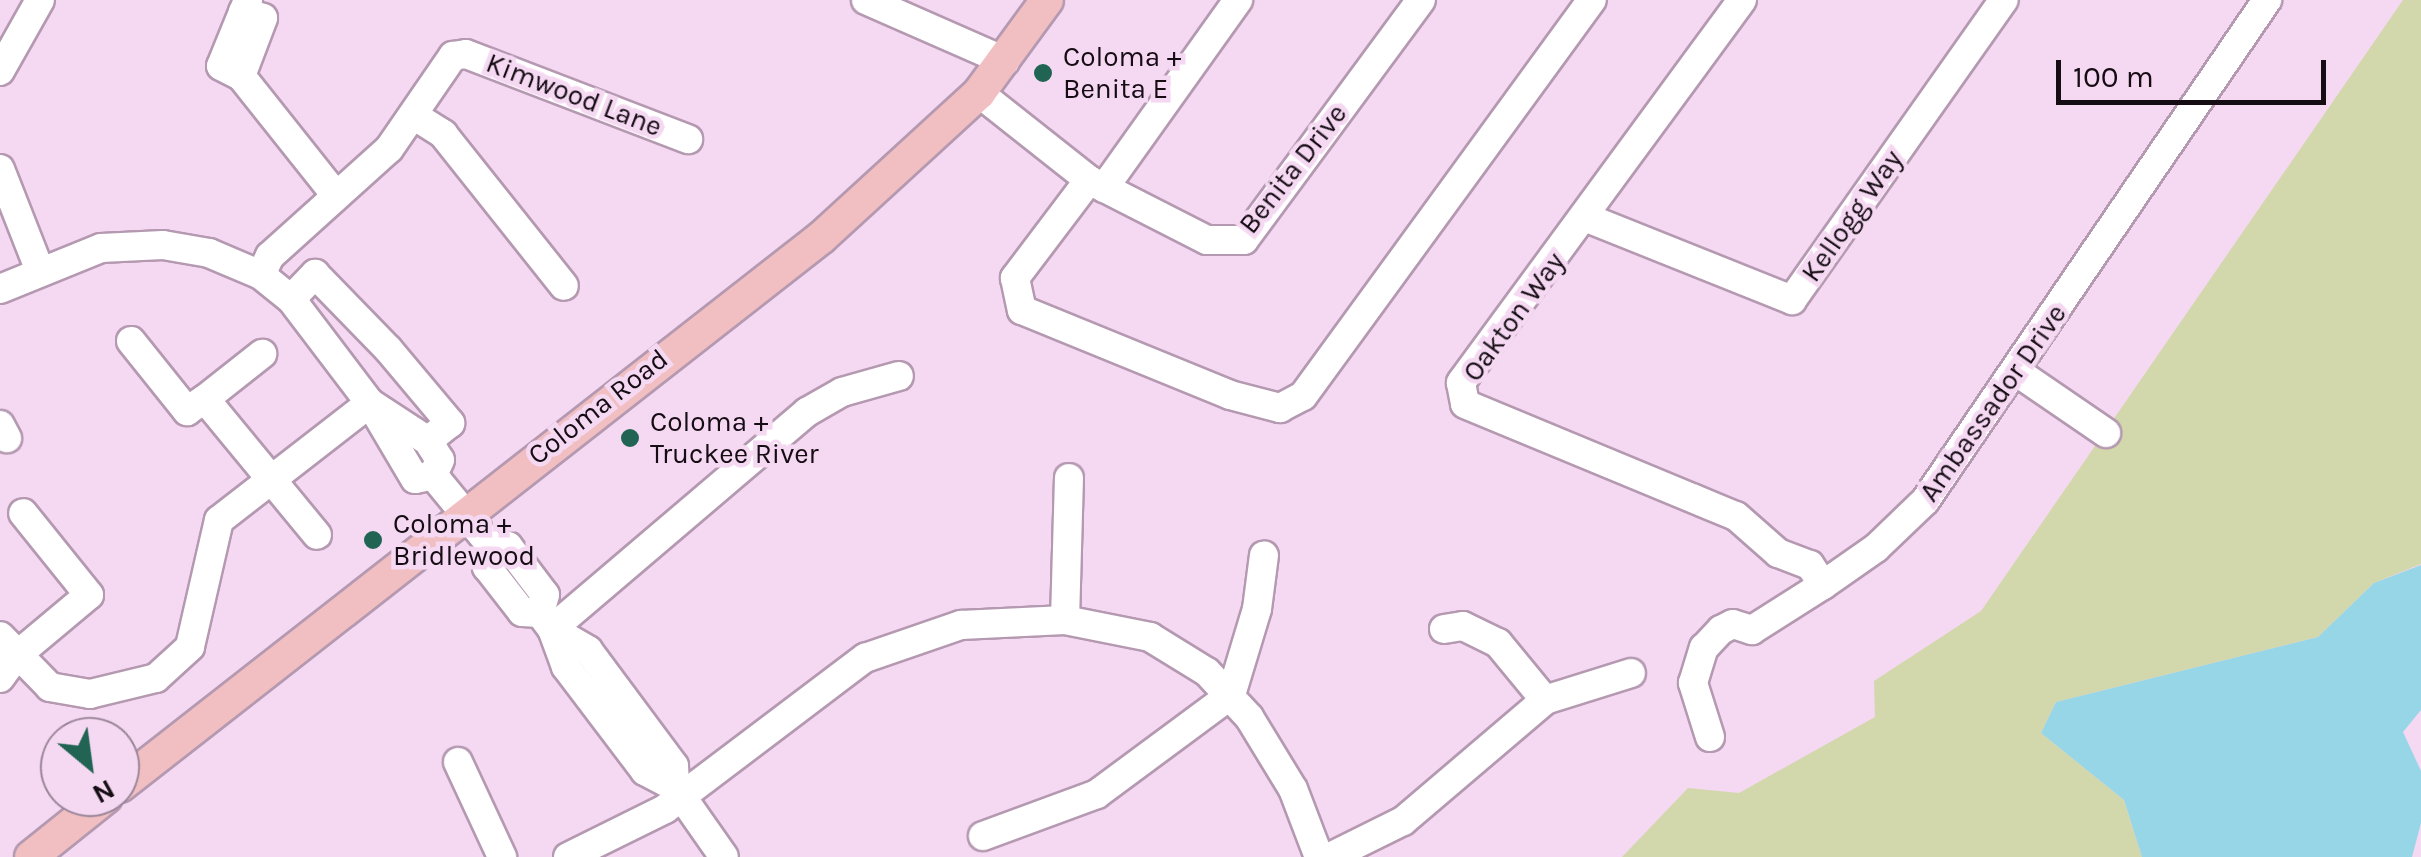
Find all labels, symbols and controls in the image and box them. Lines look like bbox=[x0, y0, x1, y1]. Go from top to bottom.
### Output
place label: Coloma + Benita E bbox=[1063, 40, 1182, 106]
scale bar bbox=[2061, 40, 2331, 102]
street label: Kimwood Lane bbox=[481, 46, 667, 144]
text: 100 m bbox=[2073, 59, 2154, 95]
marker: Coloma + Benita E bbox=[1032, 62, 1054, 84]
street label: Benita Drive bbox=[1232, 98, 1354, 240]
street label: Kellogg Way bbox=[1794, 144, 1910, 288]
street label: Oakton Way bbox=[1456, 246, 1572, 388]
street label: Ambassador Drive bbox=[1912, 298, 2074, 508]
street label: Coloma Road bbox=[521, 342, 675, 472]
place label: Coloma + Truckee River bbox=[650, 405, 819, 471]
marker: Coloma + Truckee River bbox=[619, 427, 641, 449]
place label: Coloma + Bridlewood bbox=[393, 507, 535, 573]
marker: Coloma + Bridlewood bbox=[362, 529, 384, 551]
north arrow bbox=[40, 717, 140, 817]
text: N bbox=[87, 773, 121, 811]

